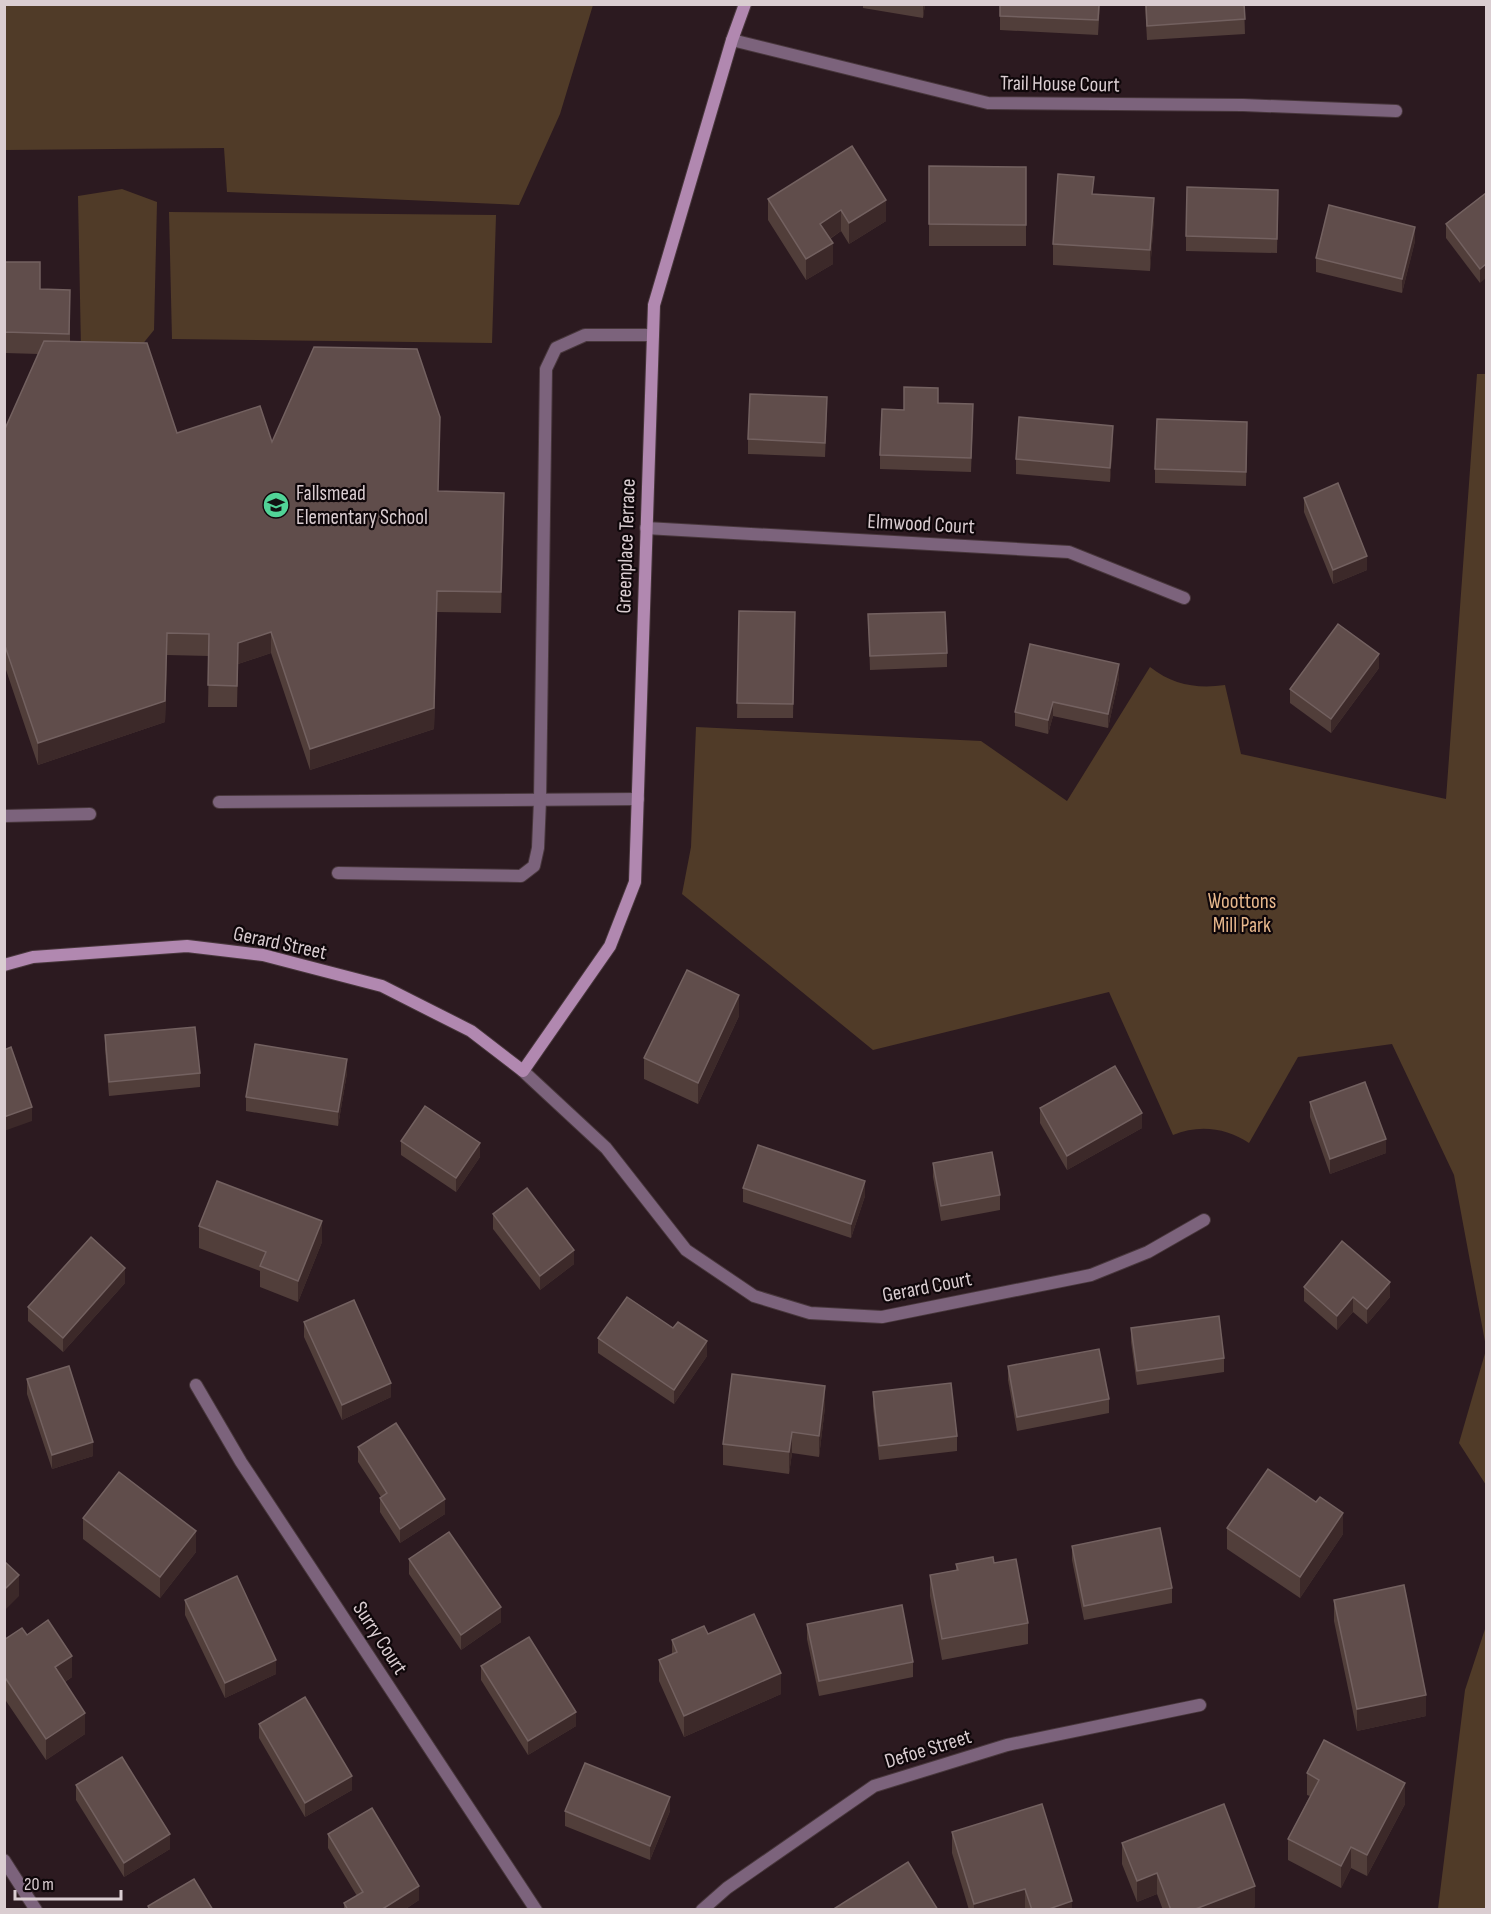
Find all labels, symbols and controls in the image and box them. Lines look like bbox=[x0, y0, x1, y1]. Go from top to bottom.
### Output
street label: Trail House Court bbox=[1000, 70, 1120, 98]
street label: Greenplace Terrace bbox=[611, 478, 641, 614]
place label: Fallsmead Elementary School bbox=[296, 481, 428, 530]
school or university icon: Fallsmead Elementary School bbox=[261, 490, 291, 520]
street label: Elmwood Court bbox=[867, 509, 975, 539]
park label: Woottons Mill Park bbox=[1208, 889, 1276, 938]
street label: Gerard Street bbox=[231, 921, 329, 965]
street label: Gerard Court bbox=[880, 1266, 974, 1308]
street label: Surry Court bbox=[347, 1597, 413, 1679]
street label: Defoe Street bbox=[882, 1724, 974, 1774]
scale bar bbox=[15, 1863, 122, 1901]
text: 20 m bbox=[24, 1874, 54, 1895]

